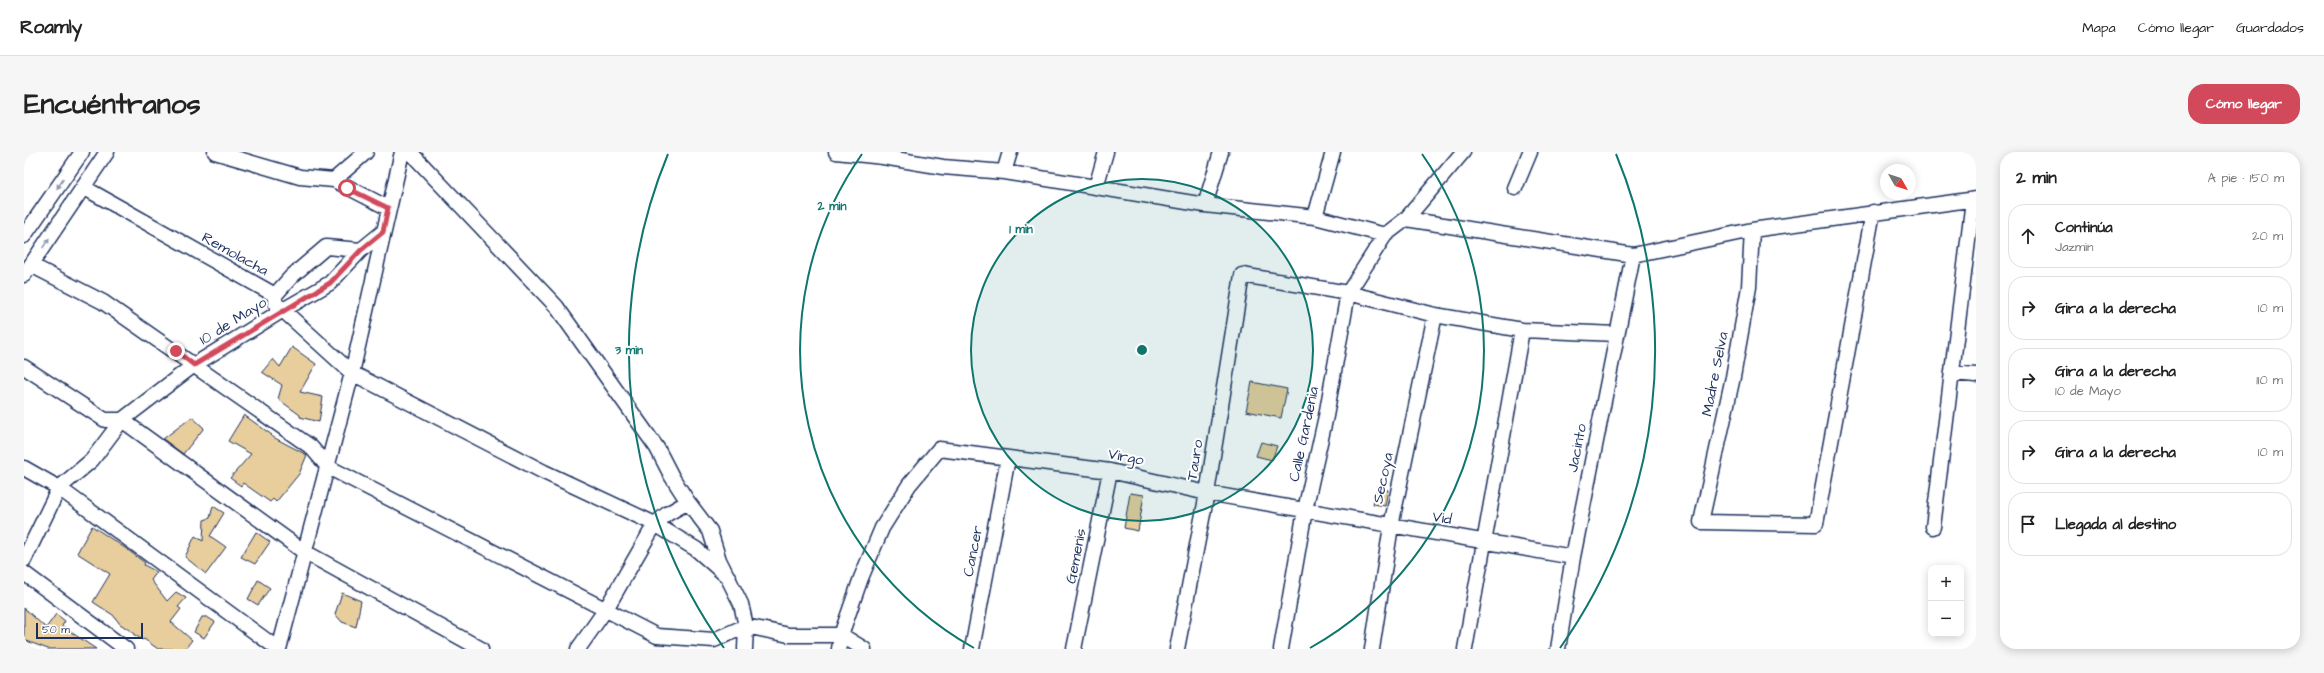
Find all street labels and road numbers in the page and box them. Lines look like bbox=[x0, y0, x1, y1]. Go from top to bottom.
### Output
street label: Remolacha bbox=[198, 227, 273, 281]
street label: 10 de Mayo bbox=[195, 292, 272, 351]
street label: Madre Selva bbox=[1697, 330, 1734, 418]
street label: Calle Gardenia bbox=[1284, 384, 1324, 483]
street label: Jacinto bbox=[1562, 421, 1592, 474]
street label: Tauro bbox=[1181, 437, 1209, 482]
street label: Virgo bbox=[1106, 443, 1146, 472]
street label: Secoya bbox=[1367, 450, 1400, 506]
street label: Vid bbox=[1431, 506, 1454, 530]
street label: Cancer bbox=[958, 524, 988, 578]
street label: Gemenis bbox=[1060, 526, 1092, 585]

